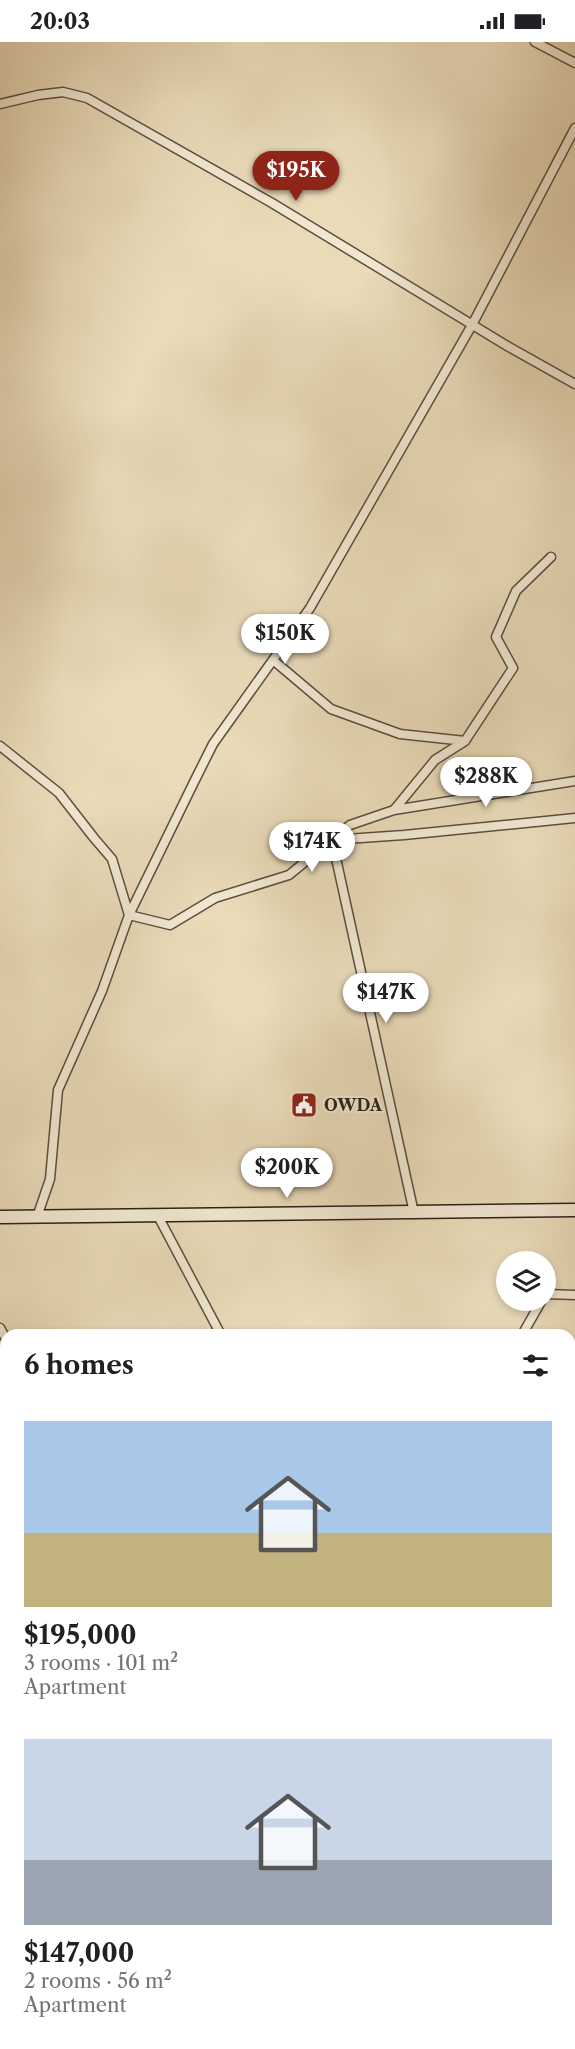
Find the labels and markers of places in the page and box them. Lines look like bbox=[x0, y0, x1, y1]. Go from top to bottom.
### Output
pin: $195K bbox=[254, 151, 338, 202]
pin: $150K bbox=[243, 614, 327, 665]
pin: $288K bbox=[444, 757, 528, 808]
pin: $174K bbox=[270, 822, 354, 873]
pin: $147K bbox=[344, 973, 428, 1024]
public building icon: OWDA bbox=[289, 1090, 319, 1120]
place label: OWDA bbox=[324, 1095, 383, 1115]
pin: $200K bbox=[245, 1148, 329, 1199]

